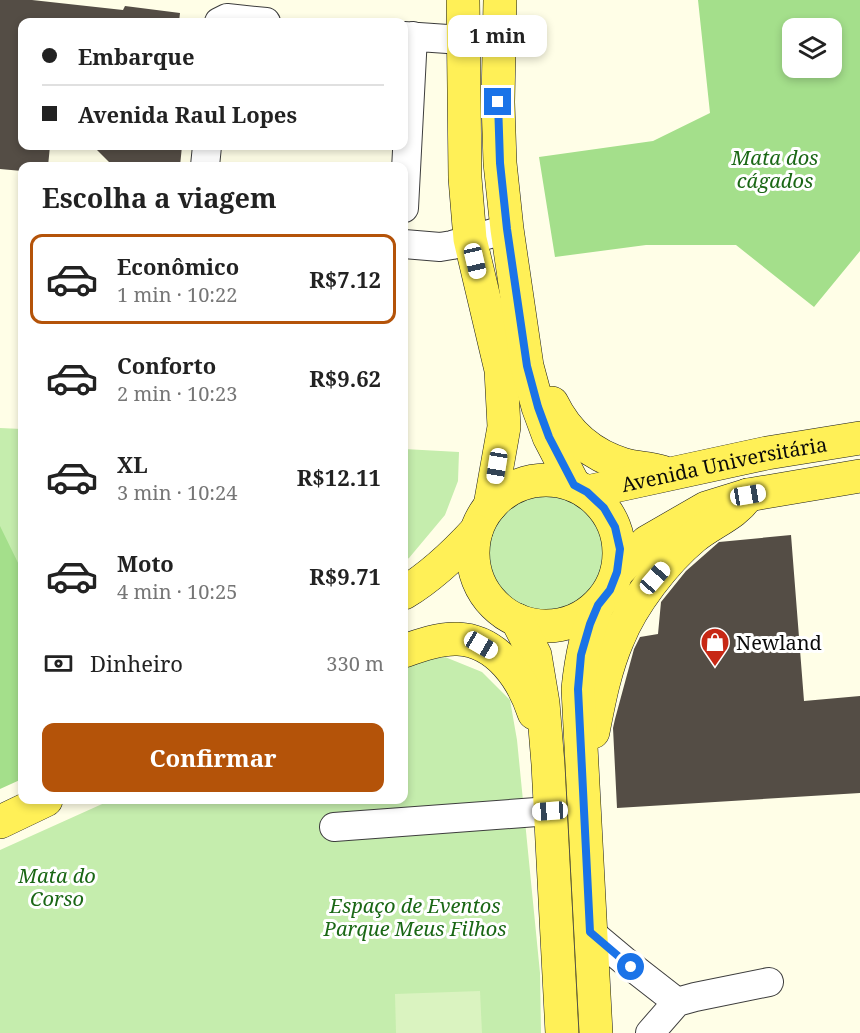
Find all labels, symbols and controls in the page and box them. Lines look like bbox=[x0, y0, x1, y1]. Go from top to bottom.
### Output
callout: 1 min bbox=[448, 15, 548, 57]
map controls bbox=[782, 18, 842, 78]
button: layers bbox=[782, 18, 842, 78]
text: 1 min bbox=[469, 22, 526, 49]
text: Embarque bbox=[78, 41, 195, 71]
route end bbox=[484, 88, 511, 115]
text: Avenida Raul Lopes bbox=[78, 99, 297, 129]
park label: Mata dos cágados bbox=[731, 144, 818, 194]
text: Escolha a viagem bbox=[42, 179, 277, 216]
car bbox=[462, 241, 488, 281]
text: Econômico bbox=[117, 251, 239, 281]
icon: car bbox=[45, 252, 99, 306]
text: R$7.12 bbox=[309, 264, 381, 294]
text: 1 min · 10:22 bbox=[117, 281, 237, 308]
text: Conforto bbox=[117, 350, 216, 380]
icon: car bbox=[45, 351, 99, 405]
text: R$9.62 bbox=[309, 363, 381, 393]
text: 2 min · 10:23 bbox=[117, 380, 237, 407]
street label: Avenida Universitária bbox=[619, 430, 829, 498]
car bbox=[485, 447, 509, 485]
text: XL bbox=[117, 449, 148, 479]
icon: car bbox=[45, 450, 99, 504]
text: R$12.11 bbox=[297, 462, 381, 492]
text: 3 min · 10:24 bbox=[117, 479, 237, 506]
car bbox=[729, 483, 767, 507]
text: Moto bbox=[117, 548, 174, 578]
icon: car bbox=[45, 549, 99, 603]
car bbox=[636, 559, 674, 597]
text: R$9.71 bbox=[309, 561, 381, 591]
text: 4 min · 10:25 bbox=[117, 578, 237, 605]
shop icon: Newland bbox=[699, 626, 731, 668]
car bbox=[461, 628, 501, 662]
place label: Newland bbox=[736, 629, 822, 656]
icon: cash bbox=[42, 647, 75, 680]
text: Dinheiro bbox=[90, 648, 183, 678]
text: 330 m bbox=[326, 650, 384, 677]
button: Confirmar bbox=[42, 723, 384, 792]
car bbox=[531, 801, 569, 821]
park label: Mata do Corso bbox=[17, 862, 96, 912]
park label: Espaço de Eventos Parque Meus Filhos bbox=[323, 892, 506, 942]
route start bbox=[617, 953, 644, 980]

